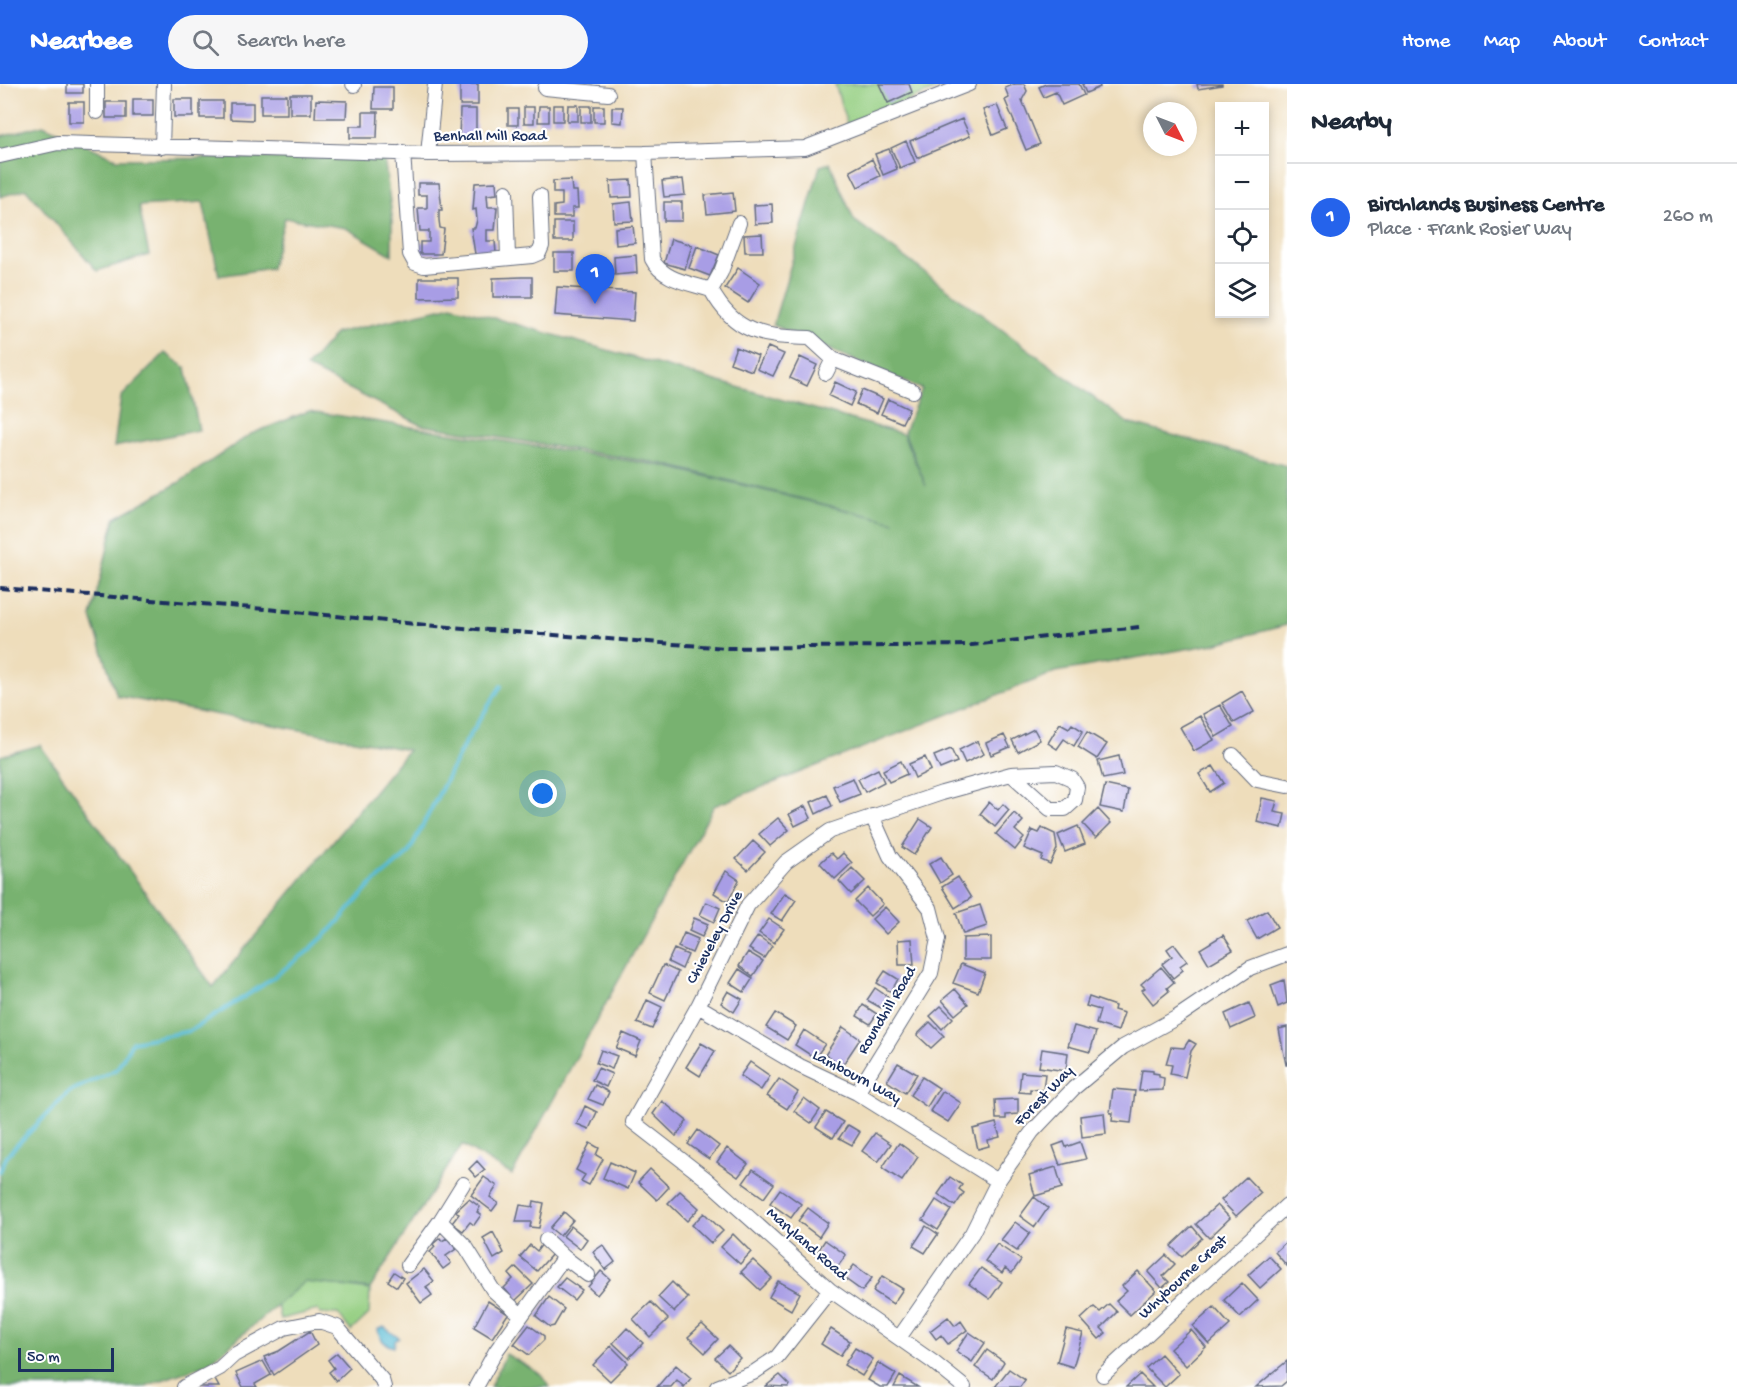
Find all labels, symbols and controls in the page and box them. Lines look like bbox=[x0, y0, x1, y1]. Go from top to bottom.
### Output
search box bbox=[168, 15, 588, 69]
text: Nearbee bbox=[30, 26, 132, 59]
icon: search bbox=[189, 26, 222, 59]
text: Search here bbox=[237, 29, 345, 55]
text: Home bbox=[1402, 30, 1450, 55]
text: Map bbox=[1483, 30, 1520, 55]
text: About bbox=[1553, 30, 1606, 55]
text: Contact bbox=[1639, 30, 1707, 55]
north arrow bbox=[1143, 102, 1197, 156]
map controls bbox=[1215, 102, 1269, 318]
button: + bbox=[1215, 102, 1269, 156]
text: Nearby bbox=[1311, 108, 1392, 139]
street label: Benhall Mill Road bbox=[433, 128, 548, 147]
button: − bbox=[1215, 156, 1269, 210]
text: Birchlands Business Centre bbox=[1368, 193, 1604, 219]
text: 1 bbox=[1326, 206, 1335, 229]
text: 260 m bbox=[1663, 206, 1713, 229]
button: locate bbox=[1215, 210, 1269, 264]
text: Place · Frank Rosier Way bbox=[1368, 219, 1572, 242]
pin: 1 bbox=[576, 254, 614, 304]
button: layers bbox=[1215, 264, 1269, 318]
your location bbox=[528, 779, 557, 808]
street label: Chieveley Drive bbox=[684, 888, 749, 988]
street label: Roundhill Road bbox=[854, 962, 922, 1058]
street label: Lambourn Way bbox=[808, 1047, 904, 1109]
street label: Forest Way bbox=[1011, 1063, 1079, 1132]
street label: Maryland Road bbox=[761, 1204, 852, 1287]
street label: Whybourne Crest bbox=[1136, 1231, 1233, 1324]
scale bar bbox=[18, 1345, 114, 1372]
text: 50 m bbox=[27, 1349, 60, 1368]

